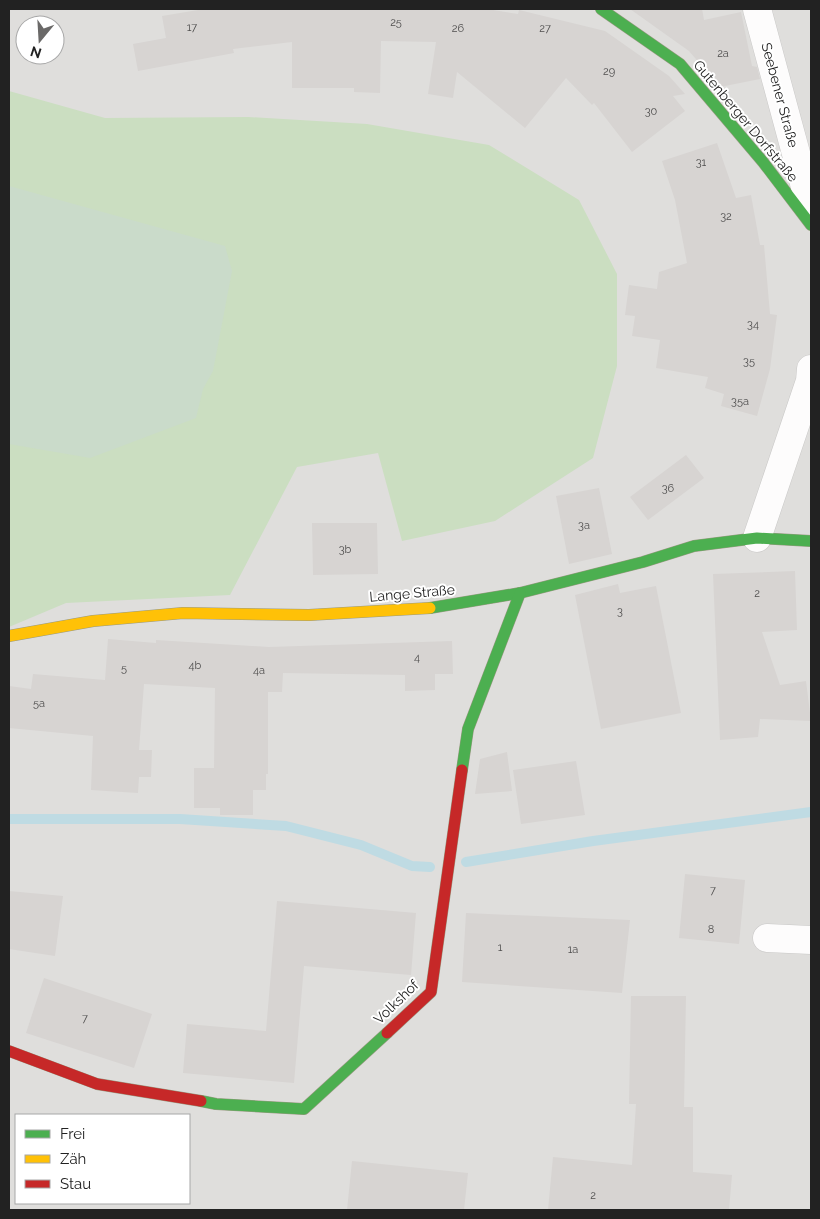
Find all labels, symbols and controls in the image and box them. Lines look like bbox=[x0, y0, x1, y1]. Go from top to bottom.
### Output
north arrow bbox=[15, 15, 65, 65]
house number: 25 bbox=[390, 16, 402, 29]
house number: 17 bbox=[187, 21, 197, 34]
house number: 26 bbox=[452, 22, 465, 35]
house number: 27 bbox=[539, 22, 551, 35]
street label: Seebener Straße bbox=[758, 41, 802, 149]
text: N bbox=[28, 43, 44, 62]
house number: 2a bbox=[717, 47, 729, 60]
street label: Gutenberger Dorfstraße bbox=[690, 57, 802, 185]
house number: 29 bbox=[603, 65, 615, 78]
house number: 30 bbox=[645, 105, 658, 118]
house number: 31 bbox=[696, 156, 707, 169]
house number: 32 bbox=[720, 210, 732, 223]
house number: 34 bbox=[747, 318, 759, 331]
house number: 35 bbox=[743, 355, 755, 368]
house number: 35a bbox=[731, 395, 749, 408]
house number: 36 bbox=[662, 482, 675, 495]
house number: 3a bbox=[578, 519, 590, 532]
house number: 3b bbox=[339, 543, 352, 556]
street label: Lange Straße bbox=[369, 581, 455, 605]
house number: 2 bbox=[754, 587, 760, 600]
house number: 3 bbox=[617, 605, 623, 618]
house number: 4 bbox=[414, 651, 420, 664]
house number: 4b bbox=[189, 659, 202, 672]
house number: 5 bbox=[121, 662, 127, 675]
house number: 4a bbox=[253, 664, 265, 677]
house number: 5a bbox=[33, 697, 45, 710]
house number: 7 bbox=[710, 884, 716, 897]
house number: 8 bbox=[708, 923, 714, 936]
house number: 1 bbox=[498, 941, 503, 954]
house number: 1a bbox=[568, 943, 578, 956]
street label: Volkshof bbox=[370, 976, 423, 1027]
house number: 7 bbox=[82, 1012, 88, 1025]
legend bbox=[15, 1114, 190, 1204]
text: Frei bbox=[60, 1125, 85, 1143]
text: Zäh bbox=[60, 1150, 86, 1168]
text: Stau bbox=[60, 1175, 91, 1193]
house number: 2 bbox=[590, 1189, 596, 1202]

